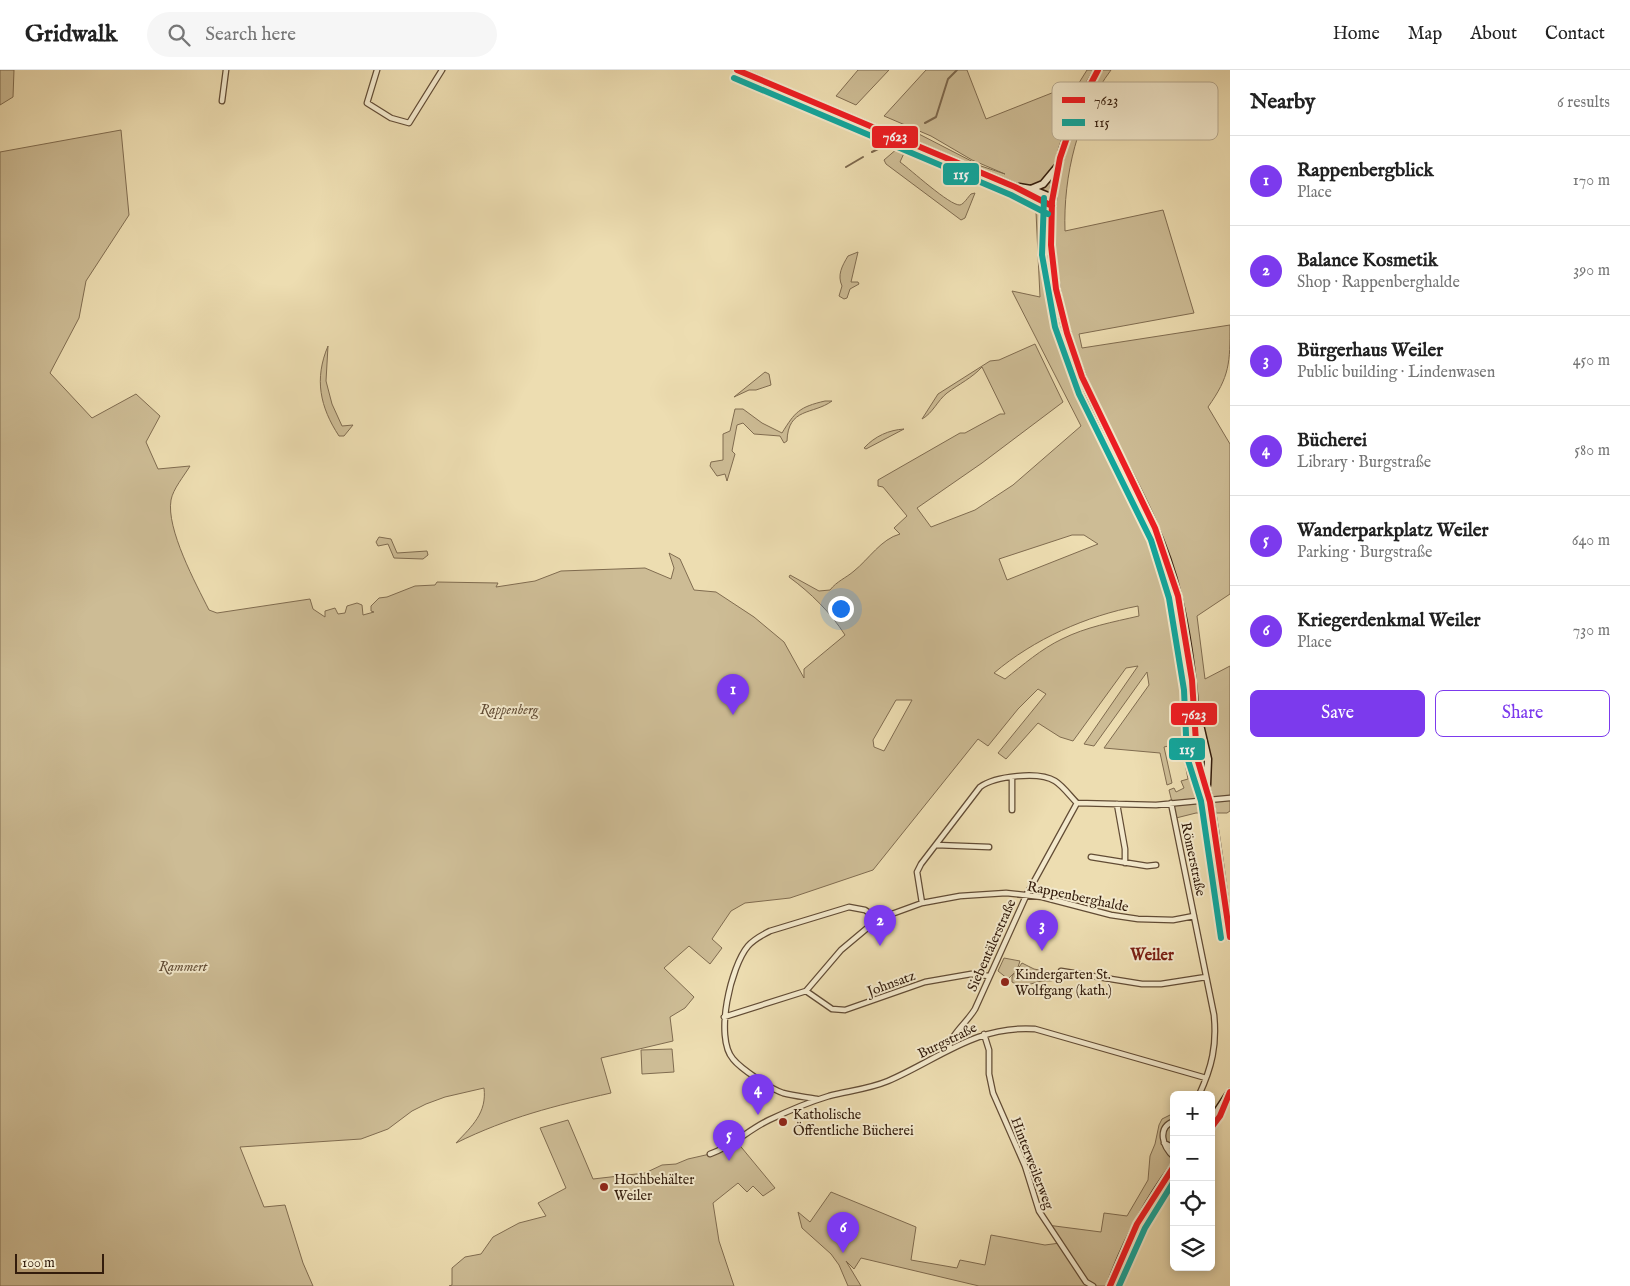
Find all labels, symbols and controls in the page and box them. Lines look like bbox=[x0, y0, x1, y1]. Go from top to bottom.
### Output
search box bbox=[147, 12, 497, 57]
text: Gridwalk bbox=[25, 19, 117, 50]
icon: search bbox=[165, 21, 193, 49]
text: Search here bbox=[205, 23, 296, 47]
text: Home bbox=[1333, 23, 1380, 46]
text: Map bbox=[1408, 23, 1442, 46]
text: About bbox=[1470, 23, 1517, 46]
text: Contact bbox=[1545, 23, 1605, 46]
legend bbox=[1052, 82, 1218, 140]
text: Nearby bbox=[1250, 89, 1315, 116]
text: 7623 bbox=[1094, 92, 1118, 110]
text: 6 results bbox=[1557, 93, 1610, 113]
text: 115 bbox=[1094, 114, 1110, 132]
line badge: 7623 bbox=[871, 125, 919, 149]
text: 7623 bbox=[883, 128, 907, 146]
text: Rappenbergblick bbox=[1297, 159, 1434, 183]
line badge: 115 bbox=[942, 162, 980, 186]
text: 115 bbox=[953, 166, 969, 184]
text: 1 bbox=[1263, 171, 1269, 191]
text: 170 m bbox=[1573, 171, 1610, 191]
text: Place bbox=[1297, 183, 1332, 203]
text: Balance Kosmetik bbox=[1297, 249, 1438, 273]
text: 2 bbox=[1262, 261, 1270, 281]
text: 390 m bbox=[1573, 261, 1610, 281]
text: Shop · Rappenberghalde bbox=[1297, 273, 1460, 293]
text: Bürgerhaus Weiler bbox=[1297, 339, 1443, 363]
text: 3 bbox=[1263, 351, 1269, 371]
text: 450 m bbox=[1573, 351, 1610, 371]
text: Public building · Lindenwasen bbox=[1297, 363, 1495, 383]
text: Bücherei bbox=[1297, 429, 1367, 453]
text: 4 bbox=[1262, 441, 1270, 461]
text: 580 m bbox=[1574, 441, 1610, 461]
text: Library · Burgstraße bbox=[1297, 453, 1431, 473]
text: Wanderparkplatz Weiler bbox=[1297, 519, 1489, 543]
text: 5 bbox=[1263, 531, 1269, 551]
text: 640 m bbox=[1572, 531, 1610, 551]
text: Parking · Burgstraße bbox=[1297, 543, 1432, 563]
your location bbox=[828, 596, 854, 622]
text: Kriegerdenkmal Weiler bbox=[1297, 609, 1481, 633]
text: 6 bbox=[1263, 621, 1269, 641]
text: 730 m bbox=[1573, 621, 1610, 641]
text: Place bbox=[1297, 633, 1332, 653]
pin: 1 bbox=[717, 674, 749, 715]
button: Save bbox=[1250, 690, 1425, 737]
button: Share bbox=[1435, 690, 1610, 737]
park label: Rappenberg bbox=[480, 701, 539, 720]
line badge: 7623 bbox=[1170, 702, 1218, 726]
text: 7623 bbox=[1182, 706, 1206, 724]
line badge: 115 bbox=[1168, 737, 1206, 761]
text: 115 bbox=[1179, 741, 1195, 759]
street label: Römerstraße bbox=[1176, 821, 1210, 898]
street label: Rappenberghalde bbox=[1025, 877, 1131, 917]
street label: Siebentälerstraße bbox=[963, 896, 1021, 994]
pin: 2 bbox=[864, 905, 896, 946]
pin: 3 bbox=[1026, 910, 1058, 951]
district label: Weiler bbox=[1129, 946, 1174, 966]
park label: Rammert bbox=[159, 958, 208, 976]
place label: Kindergarten St. Wolfgang (kath.) bbox=[1015, 966, 1112, 1000]
street label: Johnsatz bbox=[863, 967, 918, 1002]
marker: Kindergarten St. Wolfgang (kath.) bbox=[999, 976, 1011, 988]
street label: Burgstraße bbox=[915, 1019, 981, 1063]
pin: 4 bbox=[742, 1074, 774, 1115]
map controls bbox=[1170, 1091, 1215, 1271]
button: + bbox=[1170, 1091, 1215, 1136]
place label: Katholische Öffentliche Bücherei bbox=[793, 1106, 914, 1140]
street label: Hinterweilerweg bbox=[1006, 1115, 1058, 1212]
marker: Katholische Öffentliche Bücherei bbox=[777, 1116, 789, 1128]
pin: 5 bbox=[713, 1120, 745, 1161]
button: − bbox=[1170, 1136, 1215, 1181]
place label: Hochbehälter Weiler bbox=[614, 1171, 694, 1205]
marker: Hochbehälter Weiler bbox=[598, 1181, 610, 1193]
button: locate bbox=[1170, 1181, 1215, 1226]
pin: 6 bbox=[827, 1212, 859, 1253]
button: layers bbox=[1170, 1226, 1215, 1271]
scale bar bbox=[15, 1251, 104, 1274]
text: 100 m bbox=[22, 1254, 55, 1272]

